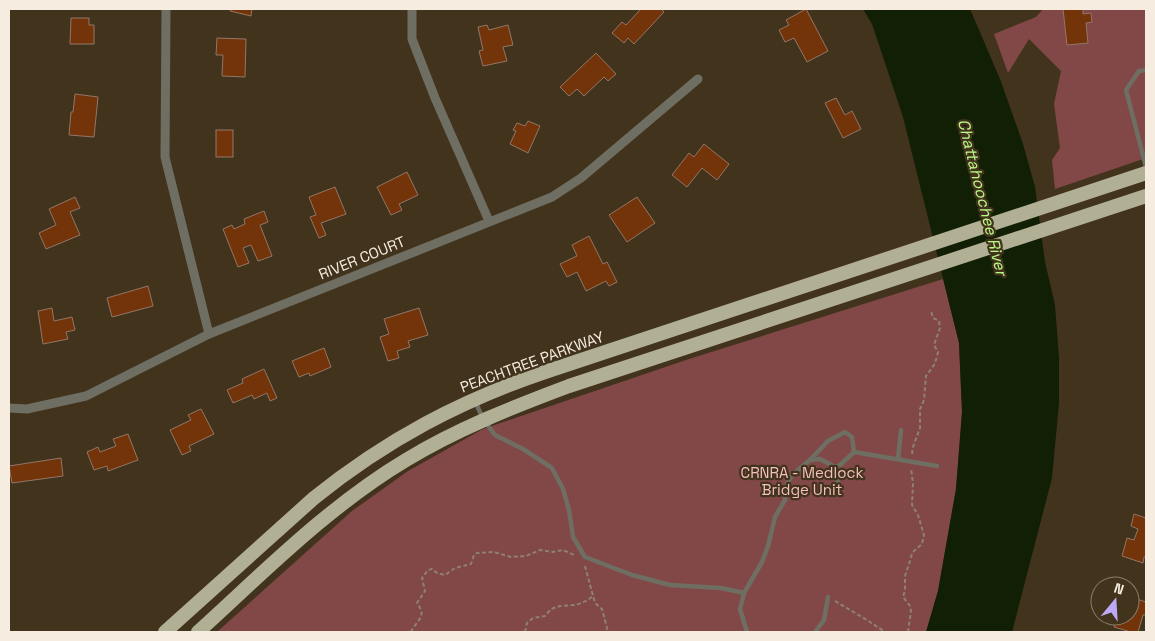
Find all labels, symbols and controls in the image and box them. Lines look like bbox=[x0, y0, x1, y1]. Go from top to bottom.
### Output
water label: Chattahoochee River bbox=[953, 117, 1013, 280]
street label: RIVER COURT bbox=[316, 231, 408, 284]
street label: PEACHTREE PARKWAY bbox=[457, 327, 606, 396]
park label: CRNRA - Medlock Bridge Unit bbox=[741, 463, 863, 499]
north arrow bbox=[1090, 576, 1140, 626]
text: N bbox=[1112, 579, 1126, 599]

